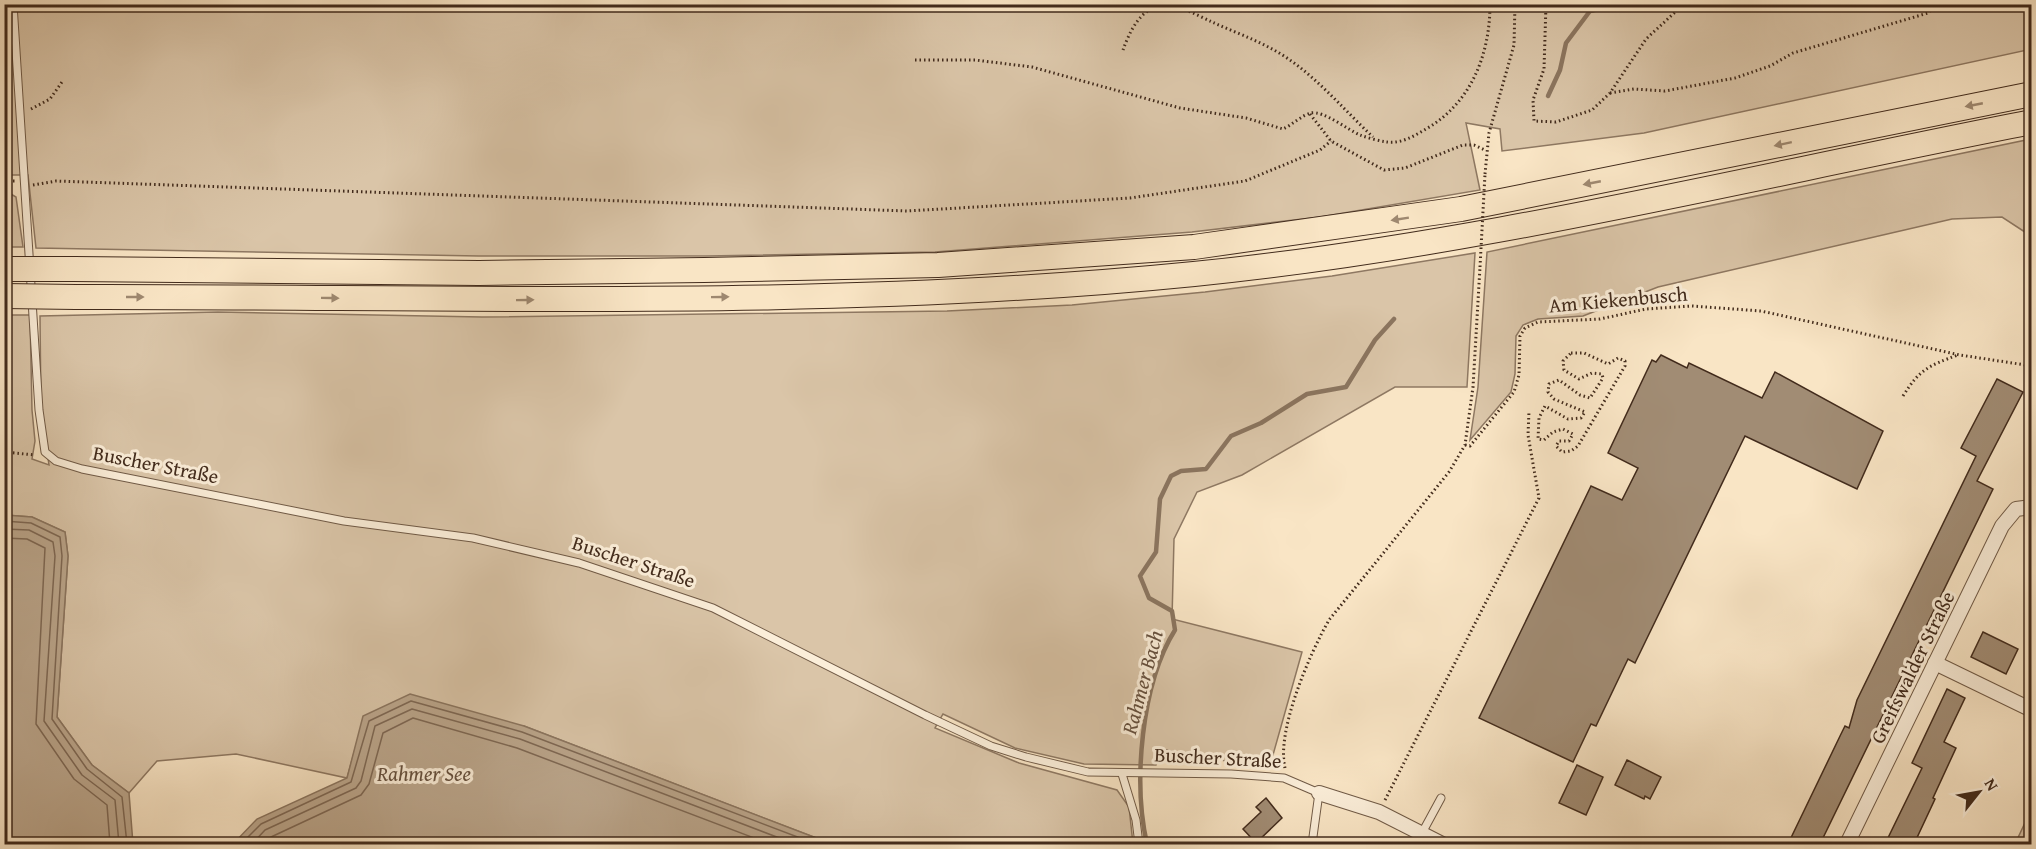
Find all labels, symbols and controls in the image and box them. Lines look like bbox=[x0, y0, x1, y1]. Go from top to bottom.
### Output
one-way arrow bbox=[1964, 101, 1983, 110]
one-way arrow bbox=[1774, 140, 1792, 150]
one-way arrow bbox=[1582, 179, 1601, 188]
one-way arrow bbox=[1391, 214, 1410, 223]
street label: Am Kiekenbusch bbox=[1548, 278, 1688, 320]
one-way arrow bbox=[125, 292, 144, 302]
one-way arrow bbox=[320, 293, 339, 303]
one-way arrow bbox=[710, 293, 729, 302]
one-way arrow bbox=[515, 295, 534, 305]
street label: Buscher Straße bbox=[91, 438, 221, 490]
street label: Buscher Straße bbox=[569, 528, 699, 594]
street label: Greifswalder Straße bbox=[1863, 586, 1961, 748]
water label: Rahmer Bach bbox=[1113, 626, 1171, 738]
street label: Buscher Straße bbox=[1154, 739, 1282, 775]
water label: Rahmer See bbox=[376, 758, 471, 789]
north arrow bbox=[1949, 762, 2009, 822]
text: N bbox=[1979, 774, 2005, 795]

